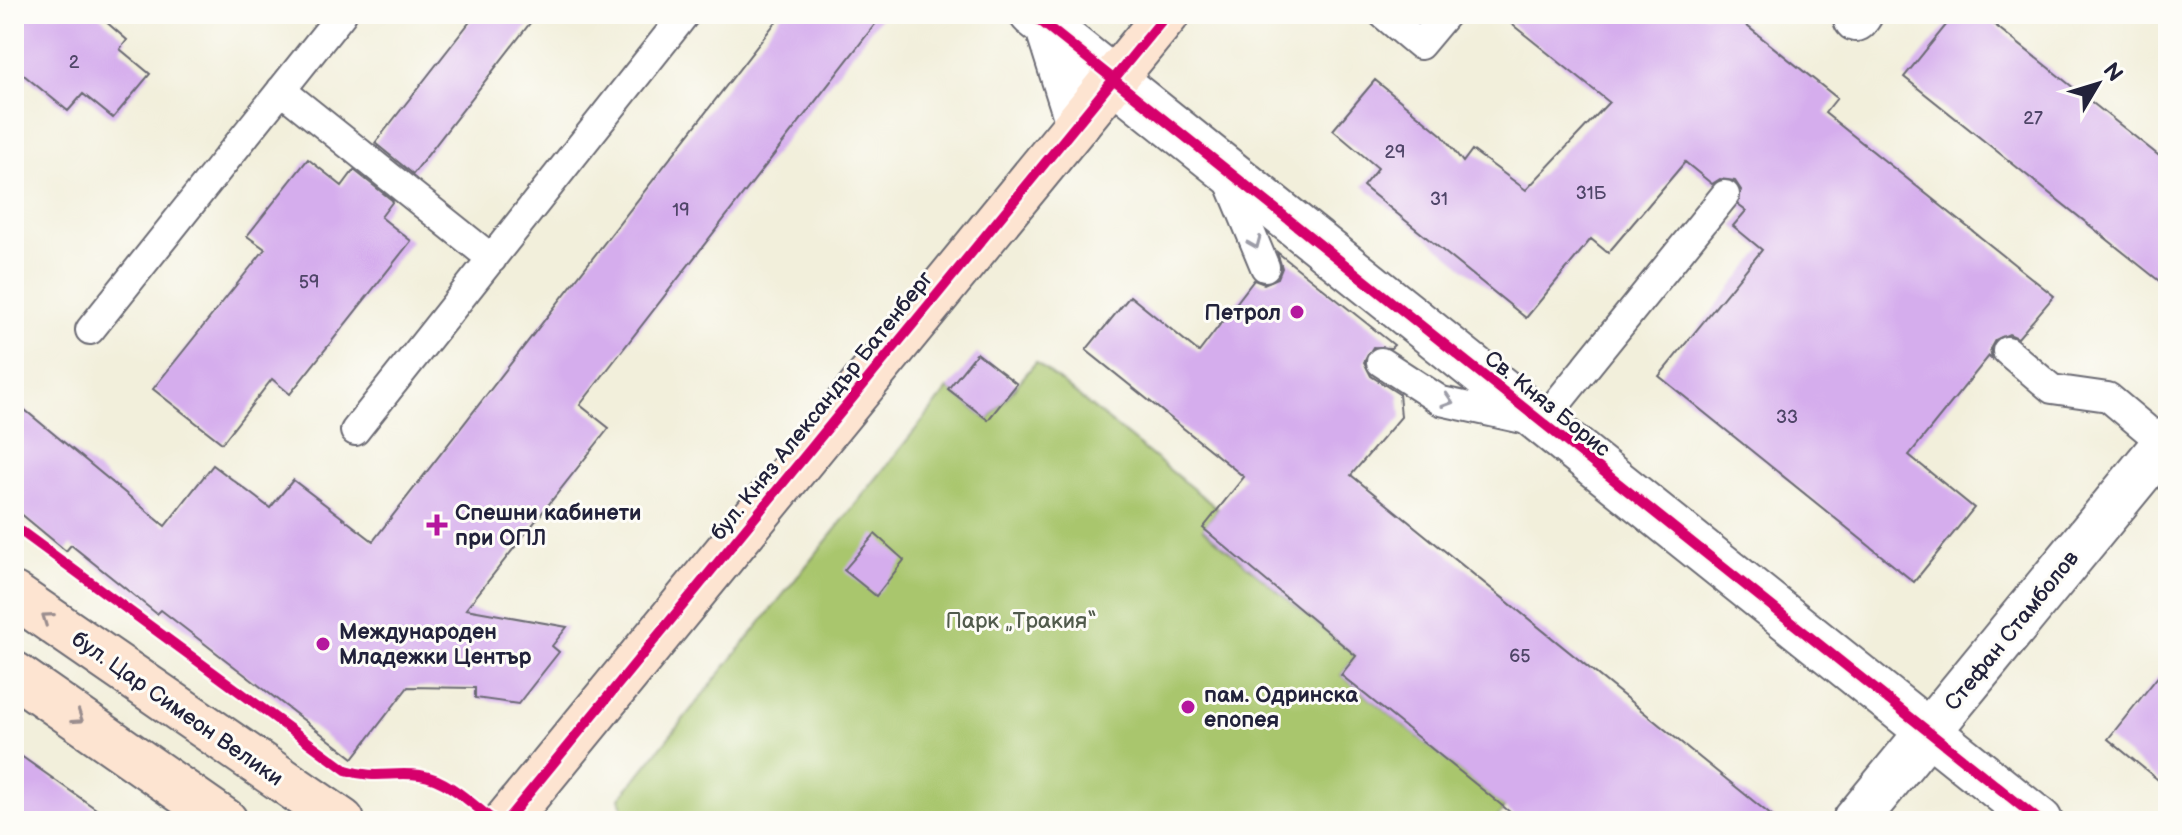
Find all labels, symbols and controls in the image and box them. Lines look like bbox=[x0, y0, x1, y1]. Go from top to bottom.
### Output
north arrow bbox=[2058, 44, 2138, 124]
house number: 2 bbox=[69, 52, 80, 73]
text: N bbox=[2097, 58, 2128, 87]
house number: 27 bbox=[2023, 108, 2043, 129]
house number: 29 bbox=[1384, 142, 1406, 163]
house number: 31Б bbox=[1576, 183, 1607, 204]
house number: 31 bbox=[1430, 189, 1448, 210]
house number: 19 bbox=[672, 200, 690, 221]
one-way arrow bbox=[1245, 235, 1261, 249]
street label: бул. Княз Александър Батенберг bbox=[705, 266, 939, 546]
house number: 59 bbox=[299, 272, 319, 293]
place label: Петрол bbox=[1204, 300, 1281, 327]
marker: Петрол bbox=[1288, 303, 1306, 321]
street label: Св. Княз Борис bbox=[1479, 345, 1616, 463]
one-way arrow bbox=[1440, 392, 1454, 408]
house number: 33 bbox=[1776, 407, 1798, 428]
place label: Спешни кабинети при ОПЛ bbox=[455, 500, 642, 552]
marker: Спешни кабинети при ОПЛ bbox=[426, 514, 448, 536]
street label: Стефан Стамболов bbox=[1939, 545, 2085, 716]
park label: Парк „Тракия“ bbox=[945, 608, 1097, 635]
one-way arrow bbox=[42, 613, 56, 628]
place label: Международен Младежки Център bbox=[339, 619, 532, 671]
street label: бул. Цар Симеон Велики bbox=[66, 626, 288, 793]
marker: Международен Младежки Център bbox=[314, 635, 332, 653]
house number: 65 bbox=[1509, 646, 1531, 667]
place label: пам. Одринска епопея bbox=[1204, 682, 1358, 734]
marker: пам. Одринска епопея bbox=[1179, 698, 1197, 716]
one-way arrow bbox=[70, 708, 84, 723]

